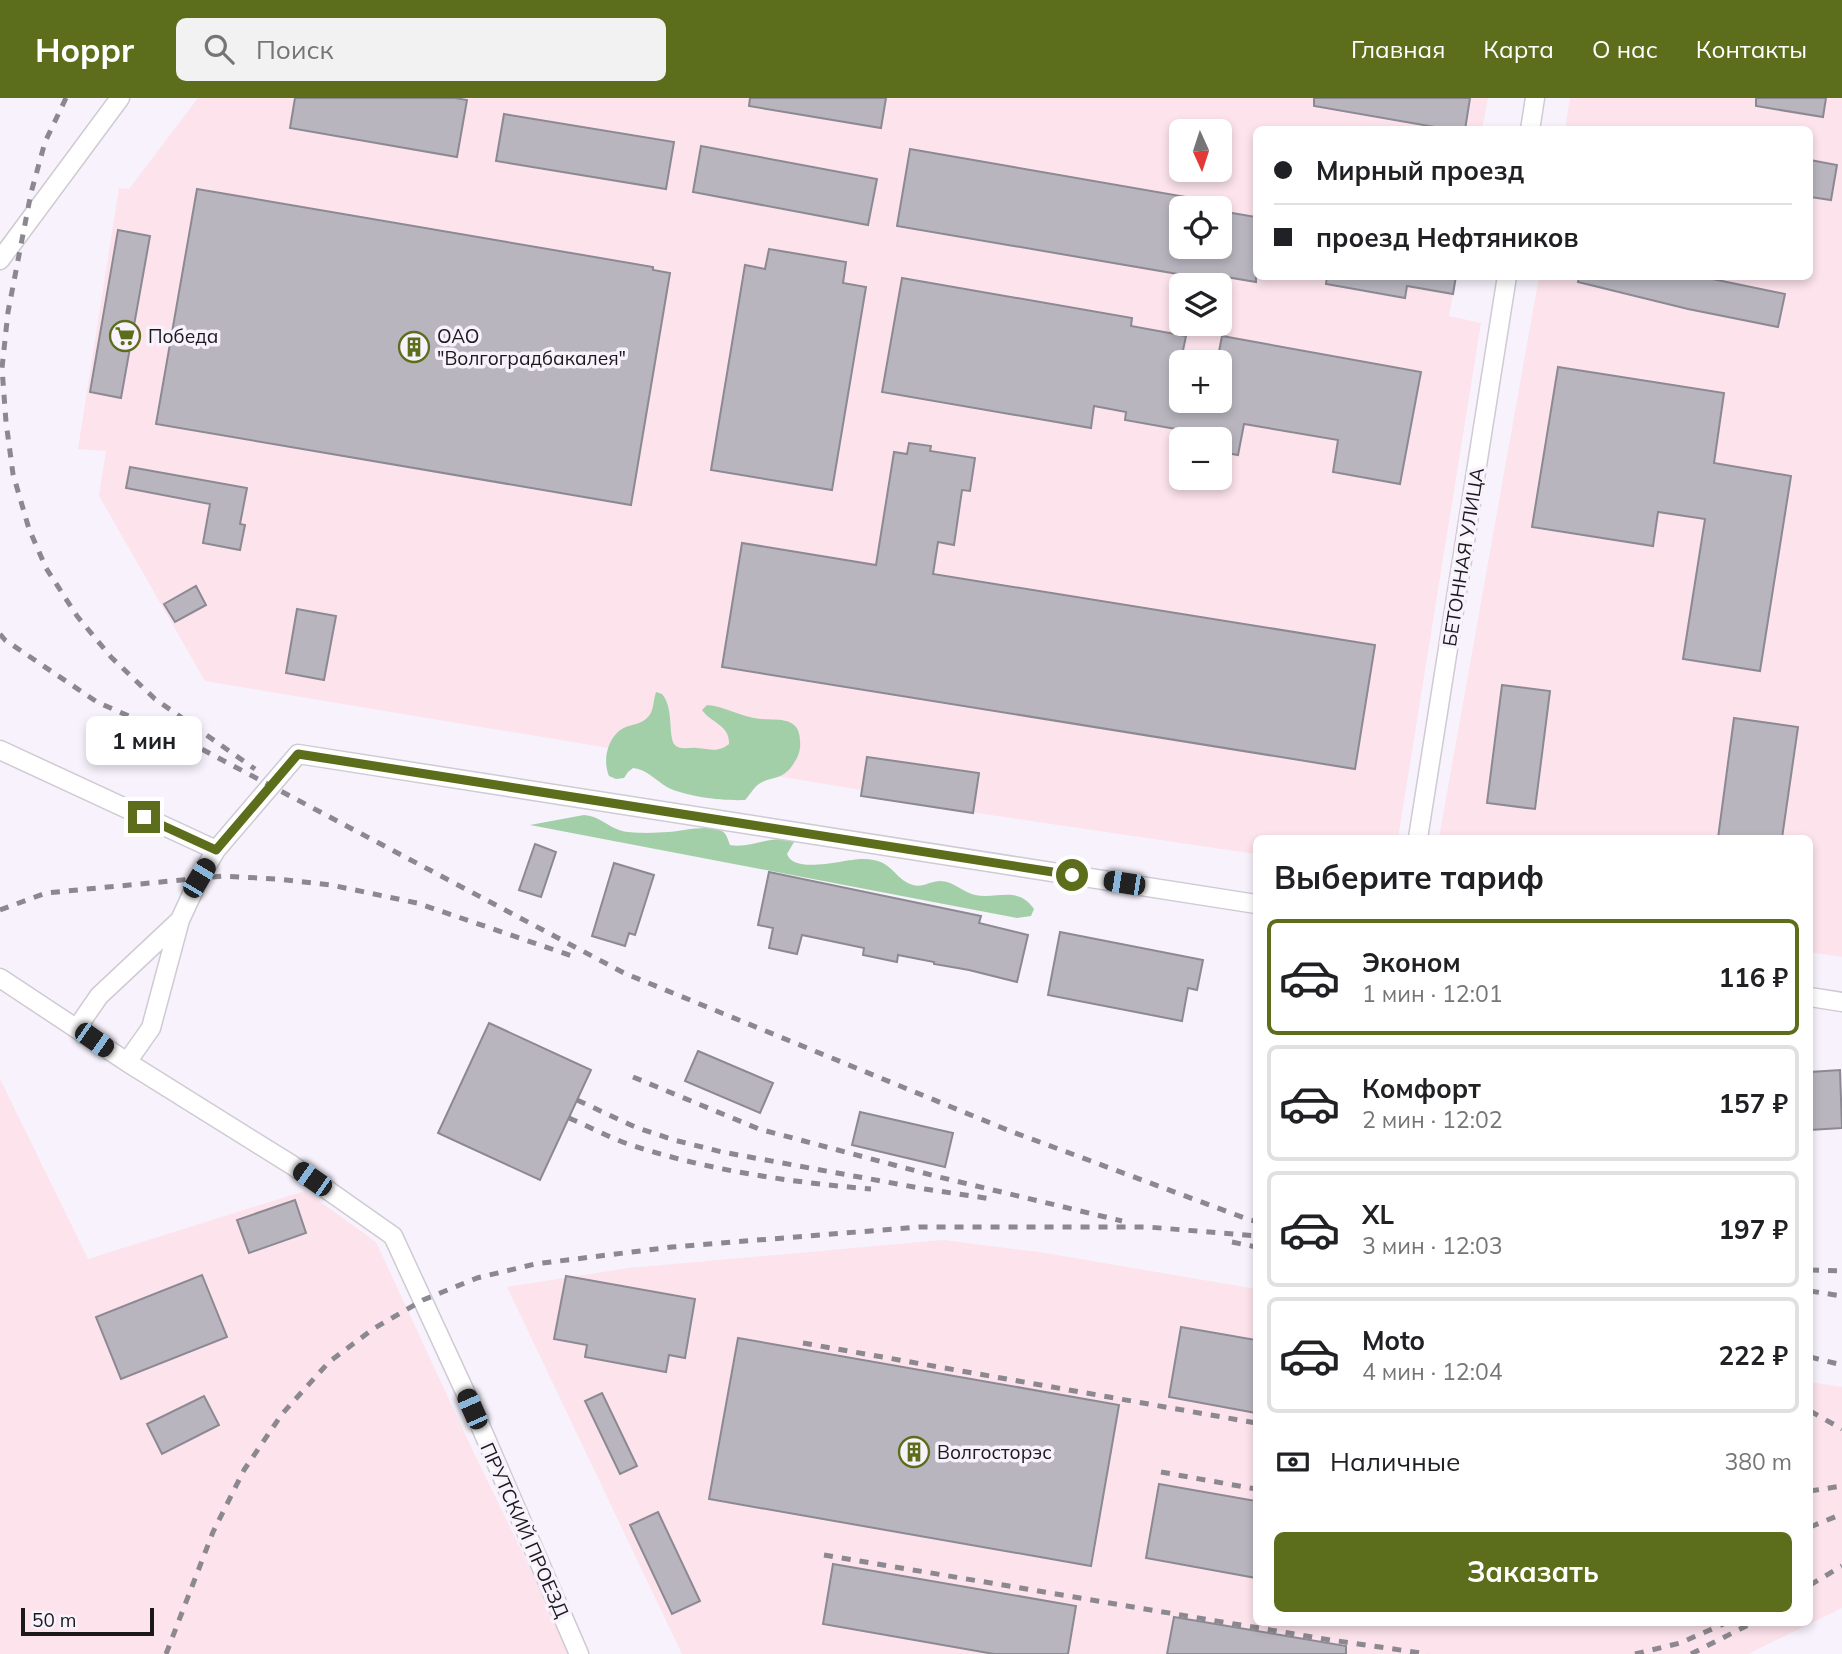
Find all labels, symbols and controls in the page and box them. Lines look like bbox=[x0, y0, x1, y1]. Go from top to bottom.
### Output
search box bbox=[176, 18, 666, 81]
text: Hoppr bbox=[35, 29, 134, 70]
icon: search bbox=[200, 30, 238, 68]
text: Поиск bbox=[256, 33, 334, 66]
text: Главная bbox=[1351, 34, 1445, 64]
text: Карта bbox=[1483, 34, 1554, 64]
text: О нас bbox=[1592, 34, 1658, 64]
text: Контакты bbox=[1696, 34, 1807, 64]
north arrow bbox=[1169, 119, 1232, 182]
map controls bbox=[1169, 119, 1232, 490]
text: Мирный проезд bbox=[1316, 154, 1524, 187]
button: locate bbox=[1169, 196, 1232, 259]
text: проезд Нефтяников bbox=[1316, 221, 1579, 254]
button: layers bbox=[1169, 273, 1232, 336]
supermarket icon: Победа bbox=[108, 319, 142, 353]
place label: Победа bbox=[148, 324, 218, 348]
place label: ОАО "Волгоградбакалея" bbox=[437, 324, 626, 370]
building icon: ОАО "Волгоградбакалея" bbox=[397, 330, 431, 364]
button: + bbox=[1169, 350, 1232, 413]
button: − bbox=[1169, 427, 1232, 490]
street label: БЕТОННАЯ УЛИЦА bbox=[1437, 466, 1489, 648]
callout: 1 мин bbox=[86, 716, 202, 764]
text: 1 мин bbox=[112, 726, 176, 755]
route end bbox=[128, 801, 160, 833]
car bbox=[180, 855, 219, 901]
text: Выберите тариф bbox=[1274, 857, 1544, 897]
route start bbox=[1056, 859, 1088, 891]
car bbox=[1102, 869, 1147, 897]
icon: car bbox=[1278, 946, 1341, 1009]
text: Эконом bbox=[1362, 946, 1461, 979]
text: 116 ₽ bbox=[1718, 961, 1788, 994]
text: 1 мин · 12:01 bbox=[1362, 979, 1502, 1008]
car bbox=[71, 1019, 118, 1061]
icon: car bbox=[1278, 1072, 1341, 1135]
text: Комфорт bbox=[1362, 1072, 1481, 1105]
text: 157 ₽ bbox=[1718, 1087, 1788, 1120]
text: 2 мин · 12:02 bbox=[1362, 1105, 1502, 1134]
car bbox=[289, 1158, 336, 1200]
icon: car bbox=[1278, 1198, 1341, 1261]
text: XL bbox=[1362, 1198, 1394, 1231]
text: 197 ₽ bbox=[1718, 1213, 1788, 1246]
text: 3 мин · 12:03 bbox=[1362, 1231, 1502, 1260]
icon: car bbox=[1278, 1324, 1341, 1387]
text: Moto bbox=[1362, 1324, 1425, 1357]
text: 222 ₽ bbox=[1718, 1339, 1788, 1372]
text: 4 мин · 12:04 bbox=[1362, 1357, 1502, 1386]
car bbox=[454, 1386, 491, 1432]
building icon: Волгосторэс bbox=[897, 1435, 931, 1469]
street label: ПРУТСКИЙ ПРОЕЗД bbox=[476, 1439, 574, 1621]
place label: Волгосторэс bbox=[937, 1440, 1052, 1464]
icon: cash bbox=[1274, 1443, 1312, 1481]
text: Наличные bbox=[1330, 1445, 1460, 1478]
text: 380 m bbox=[1724, 1447, 1792, 1476]
button: Заказать bbox=[1274, 1532, 1792, 1612]
scale bar bbox=[21, 1605, 154, 1637]
text: 50 m bbox=[32, 1608, 76, 1632]

